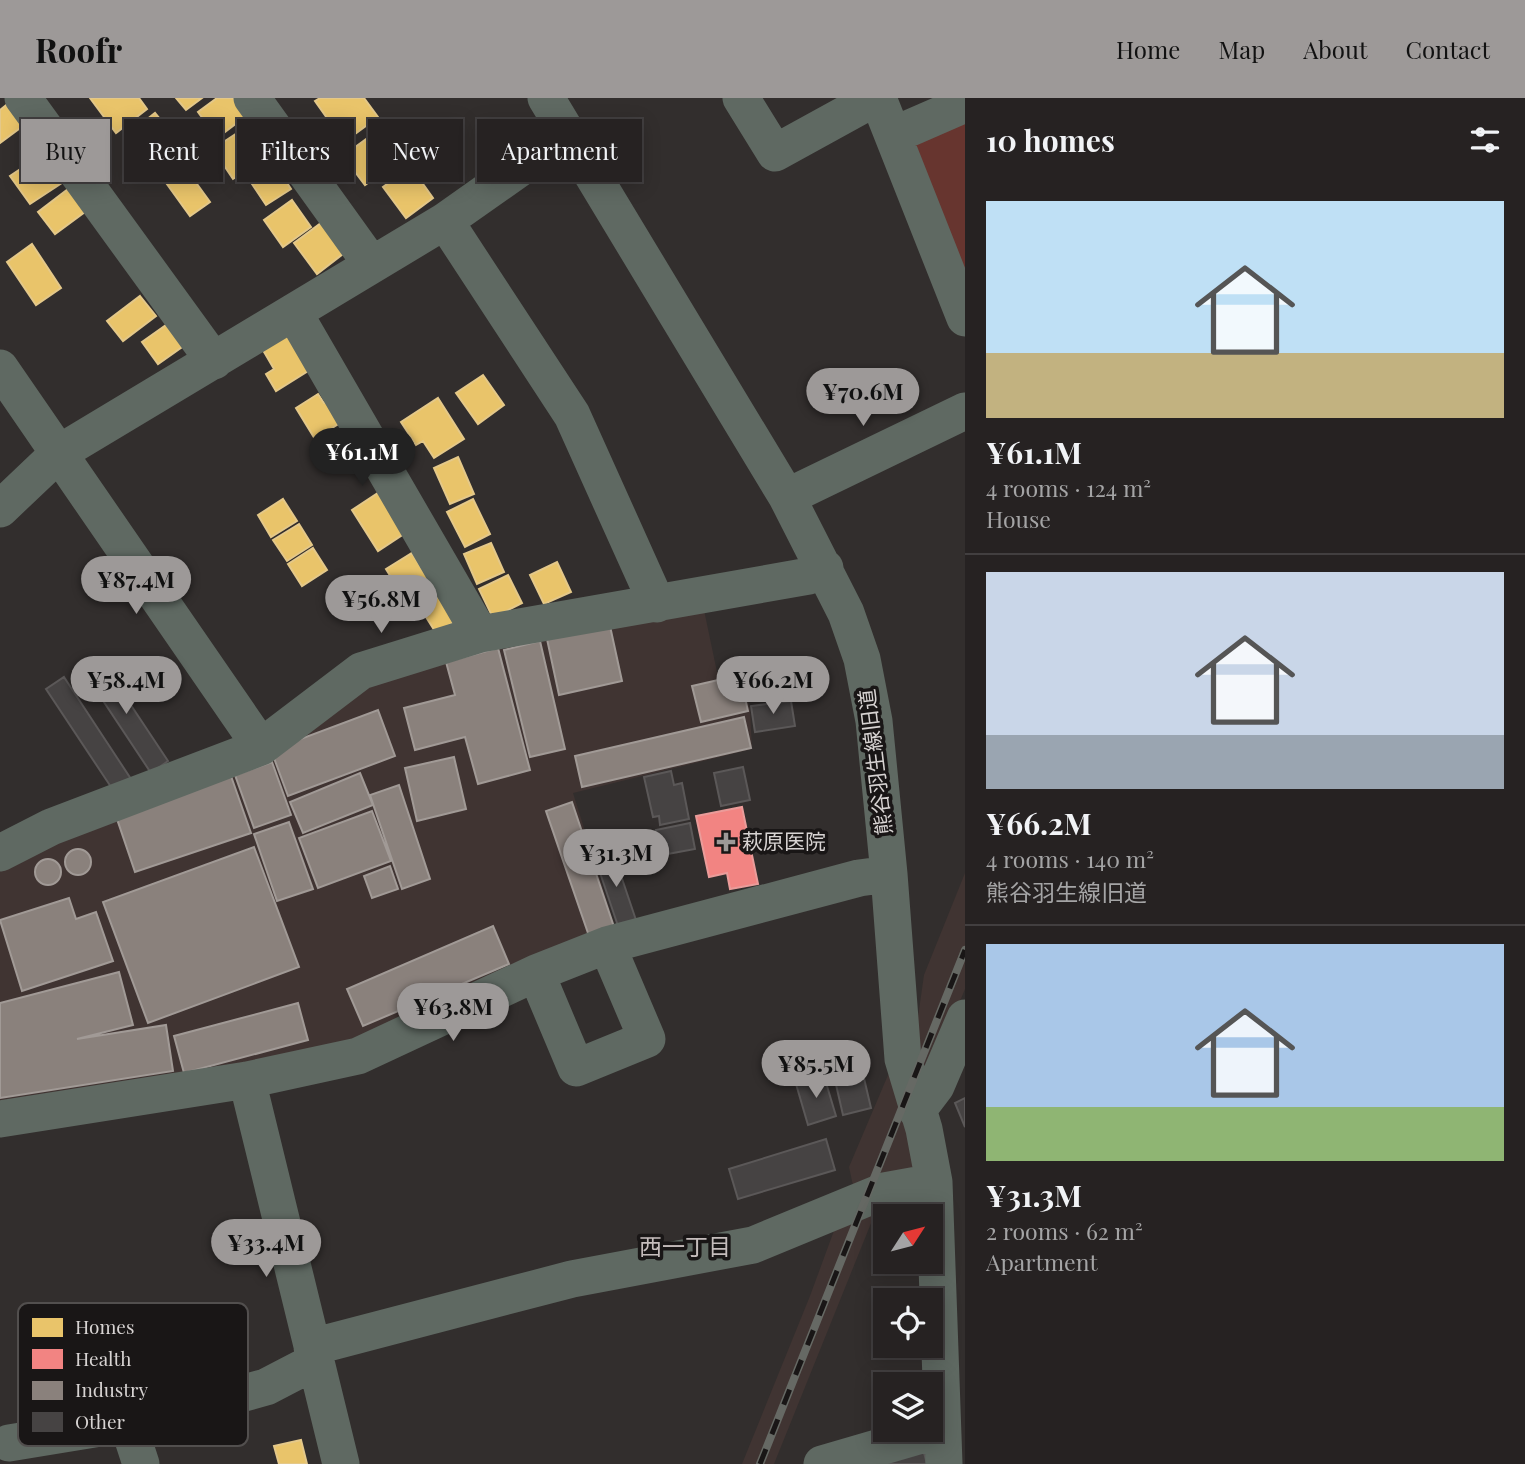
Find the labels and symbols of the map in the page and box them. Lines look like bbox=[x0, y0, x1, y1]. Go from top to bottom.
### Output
pin: ¥70.6M bbox=[806, 368, 920, 428]
pin: ¥61.1M bbox=[305, 428, 419, 488]
pin: ¥87.4M bbox=[79, 556, 193, 616]
pin: ¥56.8M bbox=[324, 575, 438, 635]
pin: ¥58.4M bbox=[69, 656, 183, 716]
pin: ¥66.2M bbox=[716, 656, 830, 716]
street label: 熊谷羽生線旧道 bbox=[851, 688, 897, 837]
place label: 萩原医院 bbox=[742, 826, 826, 854]
pin: ¥31.3M bbox=[559, 830, 673, 889]
marker: 萩原医院 bbox=[716, 832, 736, 852]
pin: ¥63.8M bbox=[396, 984, 510, 1043]
pin: ¥85.5M bbox=[759, 1040, 873, 1100]
north arrow bbox=[873, 1204, 943, 1274]
pin: ¥33.4M bbox=[209, 1220, 323, 1279]
district label: 西一丁目 bbox=[639, 1230, 731, 1261]
legend bbox=[18, 1303, 248, 1446]
text: Homes bbox=[75, 1313, 134, 1339]
text: Health bbox=[75, 1345, 131, 1371]
text: Industry bbox=[75, 1376, 149, 1402]
text: Other bbox=[75, 1408, 126, 1434]

